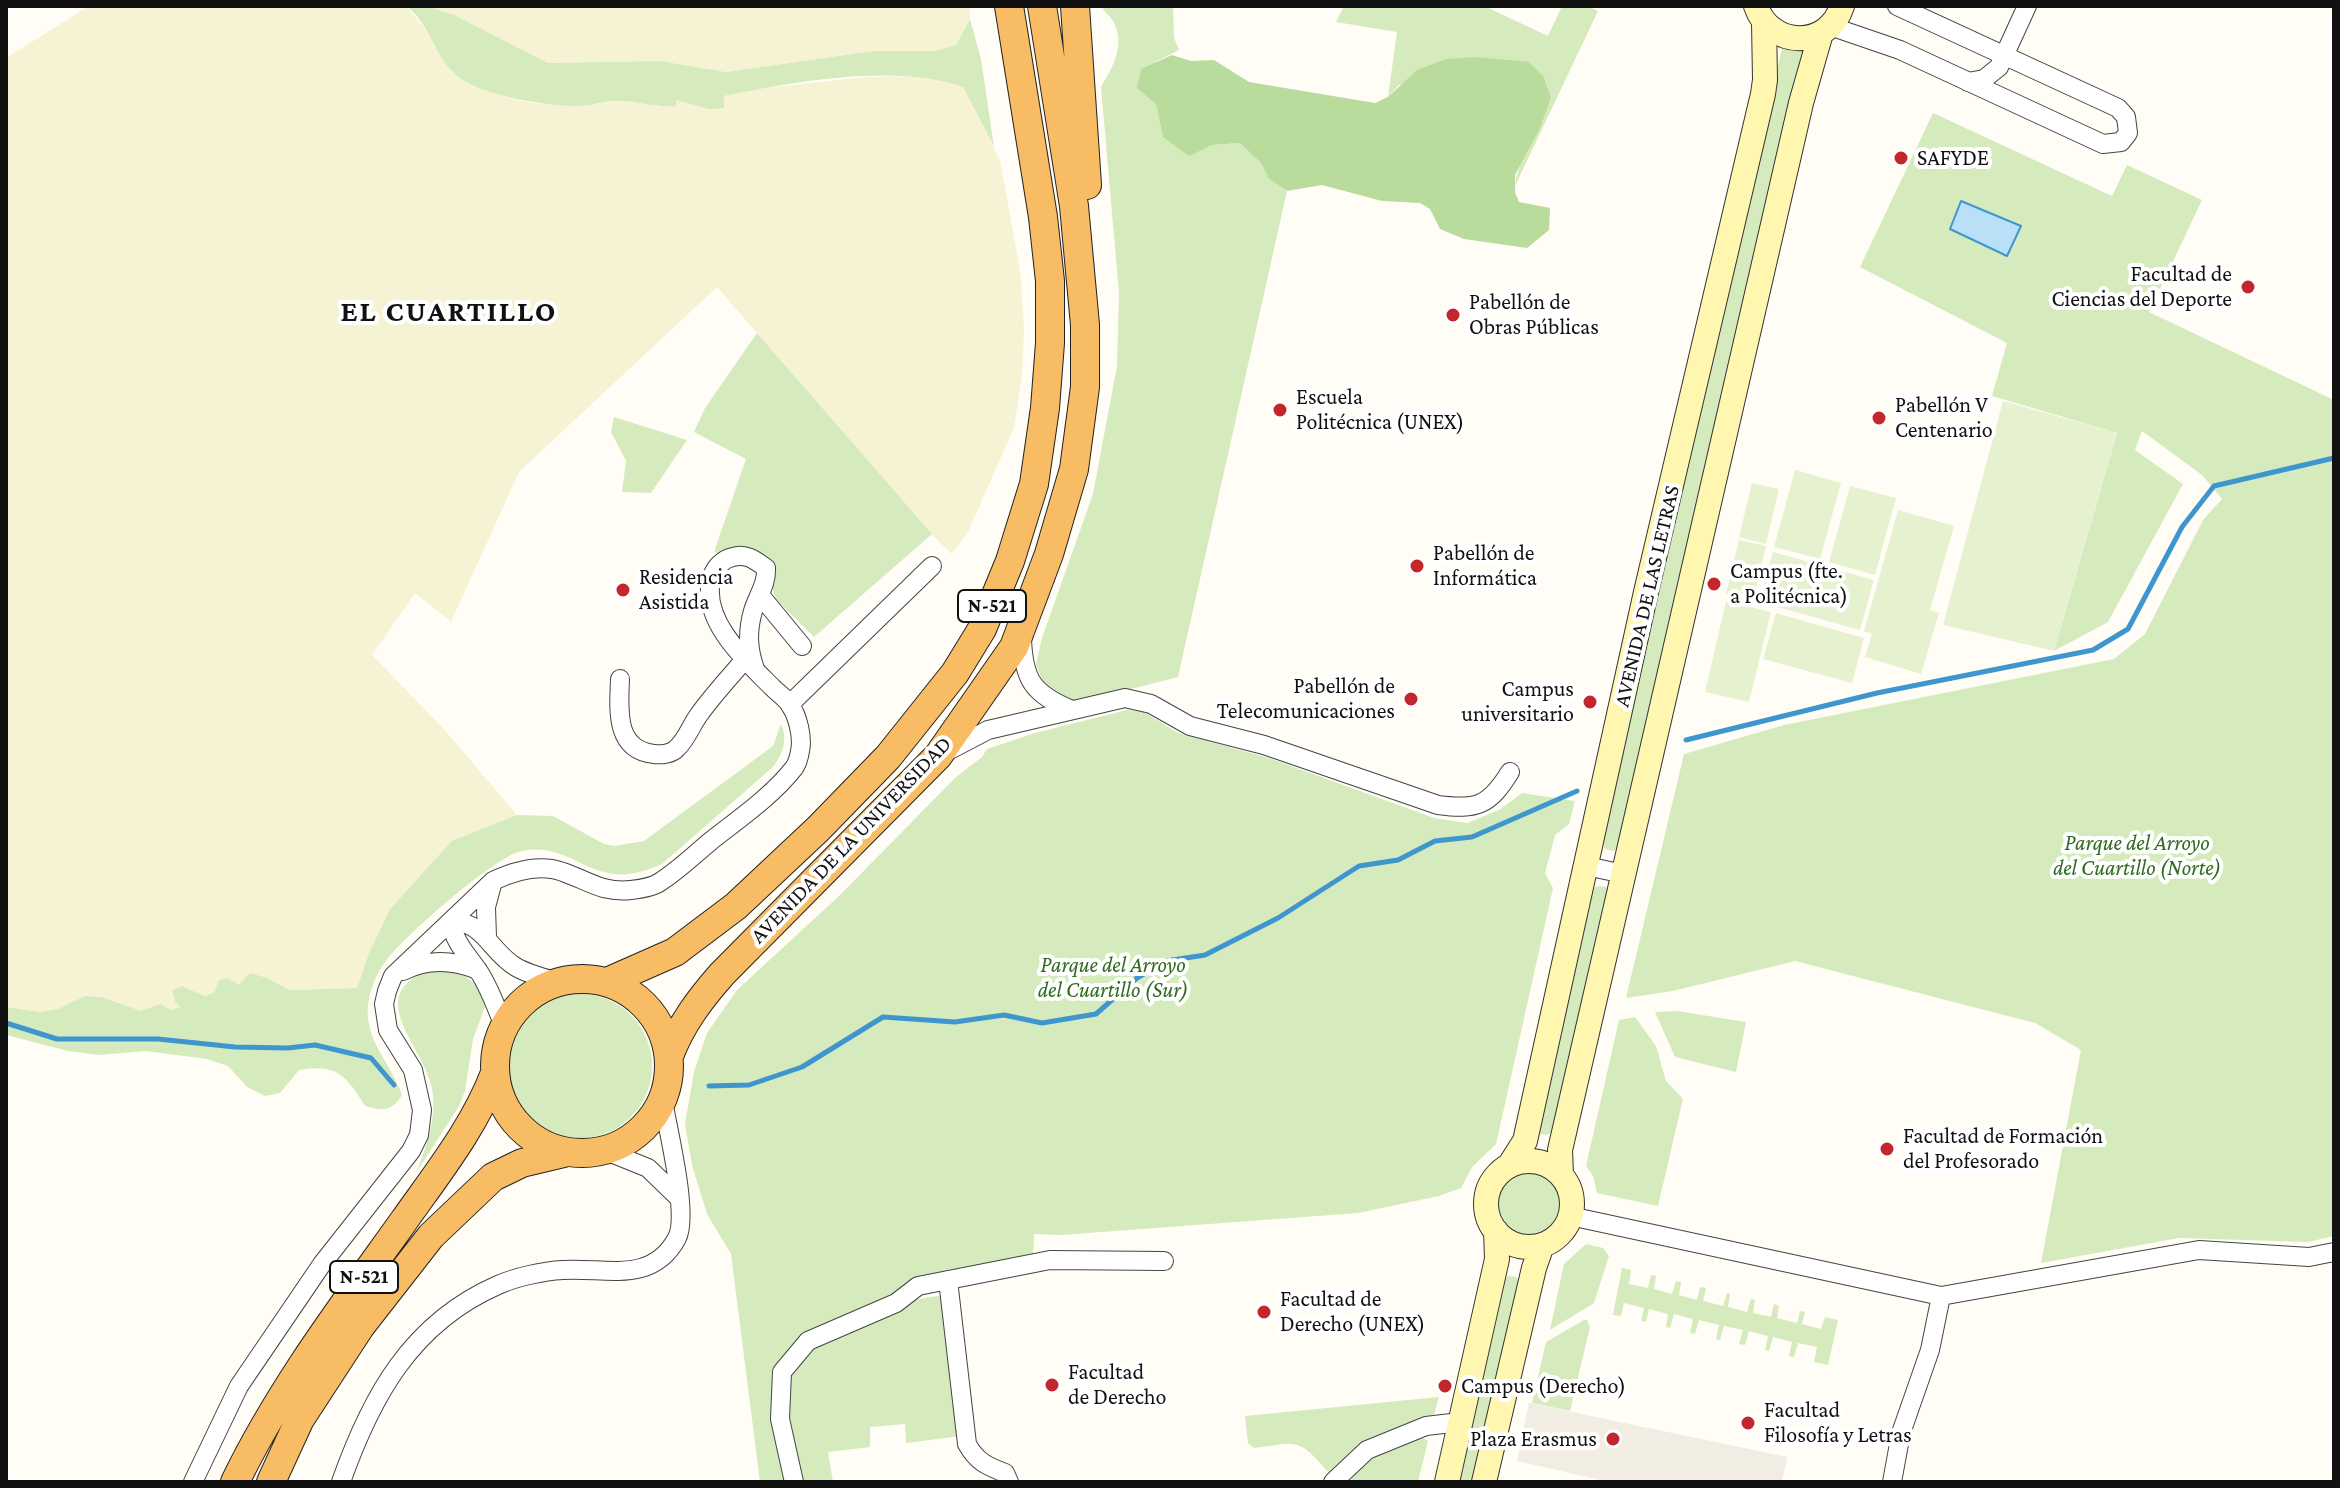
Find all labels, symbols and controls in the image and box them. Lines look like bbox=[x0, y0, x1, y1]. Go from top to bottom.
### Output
place label: SAFYDE bbox=[1917, 145, 1989, 171]
marker: SAFYDE bbox=[1892, 149, 1910, 167]
place label: Facultad de Ciencias del Deporte bbox=[2051, 261, 2232, 312]
marker: Facultad de Ciencias del Deporte bbox=[2239, 278, 2257, 296]
place label: Pabellón de Obras Públicas bbox=[1469, 289, 1599, 340]
district label: EL CUARTILLO bbox=[340, 294, 558, 330]
marker: Pabellón de Obras Públicas bbox=[1444, 306, 1462, 324]
place label: Escuela Politécnica (UNEX) bbox=[1296, 384, 1464, 436]
place label: Pabellón V Centenario bbox=[1895, 392, 1993, 444]
marker: Escuela Politécnica (UNEX) bbox=[1271, 401, 1289, 419]
marker: Pabellón V Centenario bbox=[1870, 409, 1888, 427]
street label: AVENIDA DE LAS LETRAS bbox=[1609, 483, 1685, 709]
place label: Pabellón de Informática bbox=[1433, 540, 1537, 592]
marker: Pabellón de Informática bbox=[1408, 557, 1426, 575]
place label: Campus (fte. a Politécnica) bbox=[1730, 558, 1848, 610]
place label: Residencia Asistida bbox=[639, 564, 733, 616]
marker: Campus (fte. a Politécnica) bbox=[1705, 575, 1723, 593]
marker: Residencia Asistida bbox=[614, 581, 632, 599]
road number: N-521 bbox=[958, 590, 1026, 622]
place label: Pabellón de Telecomunicaciones bbox=[1217, 673, 1395, 724]
place label: Campus universitario bbox=[1461, 676, 1574, 728]
marker: Pabellón de Telecomunicaciones bbox=[1402, 690, 1420, 708]
marker: Campus universitario bbox=[1581, 693, 1599, 711]
street label: AVENIDA DE LA UNIVERSIDAD bbox=[745, 731, 957, 949]
park label: Parque del Arroyo del Cuartillo (Norte) bbox=[2053, 830, 2221, 882]
park label: Parque del Arroyo del Cuartillo (Sur) bbox=[1038, 952, 1188, 1004]
place label: Facultad de Formación del Profesorado bbox=[1903, 1123, 2103, 1174]
marker: Facultad de Formación del Profesorado bbox=[1878, 1140, 1896, 1158]
road number: N-521 bbox=[330, 1261, 398, 1293]
place label: Facultad de Derecho (UNEX) bbox=[1280, 1286, 1425, 1338]
marker: Facultad de Derecho (UNEX) bbox=[1255, 1303, 1273, 1321]
place label: Facultad de Derecho bbox=[1068, 1359, 1166, 1410]
place label: Campus (Derecho) bbox=[1461, 1373, 1626, 1399]
marker: Facultad de Derecho bbox=[1043, 1376, 1061, 1394]
marker: Campus (Derecho) bbox=[1436, 1377, 1454, 1395]
place label: Facultad Filosofía y Letras bbox=[1764, 1397, 1912, 1448]
marker: Facultad Filosofía y Letras bbox=[1739, 1414, 1757, 1432]
place label: Plaza Erasmus bbox=[1470, 1426, 1597, 1452]
marker: Plaza Erasmus bbox=[1604, 1430, 1622, 1448]

